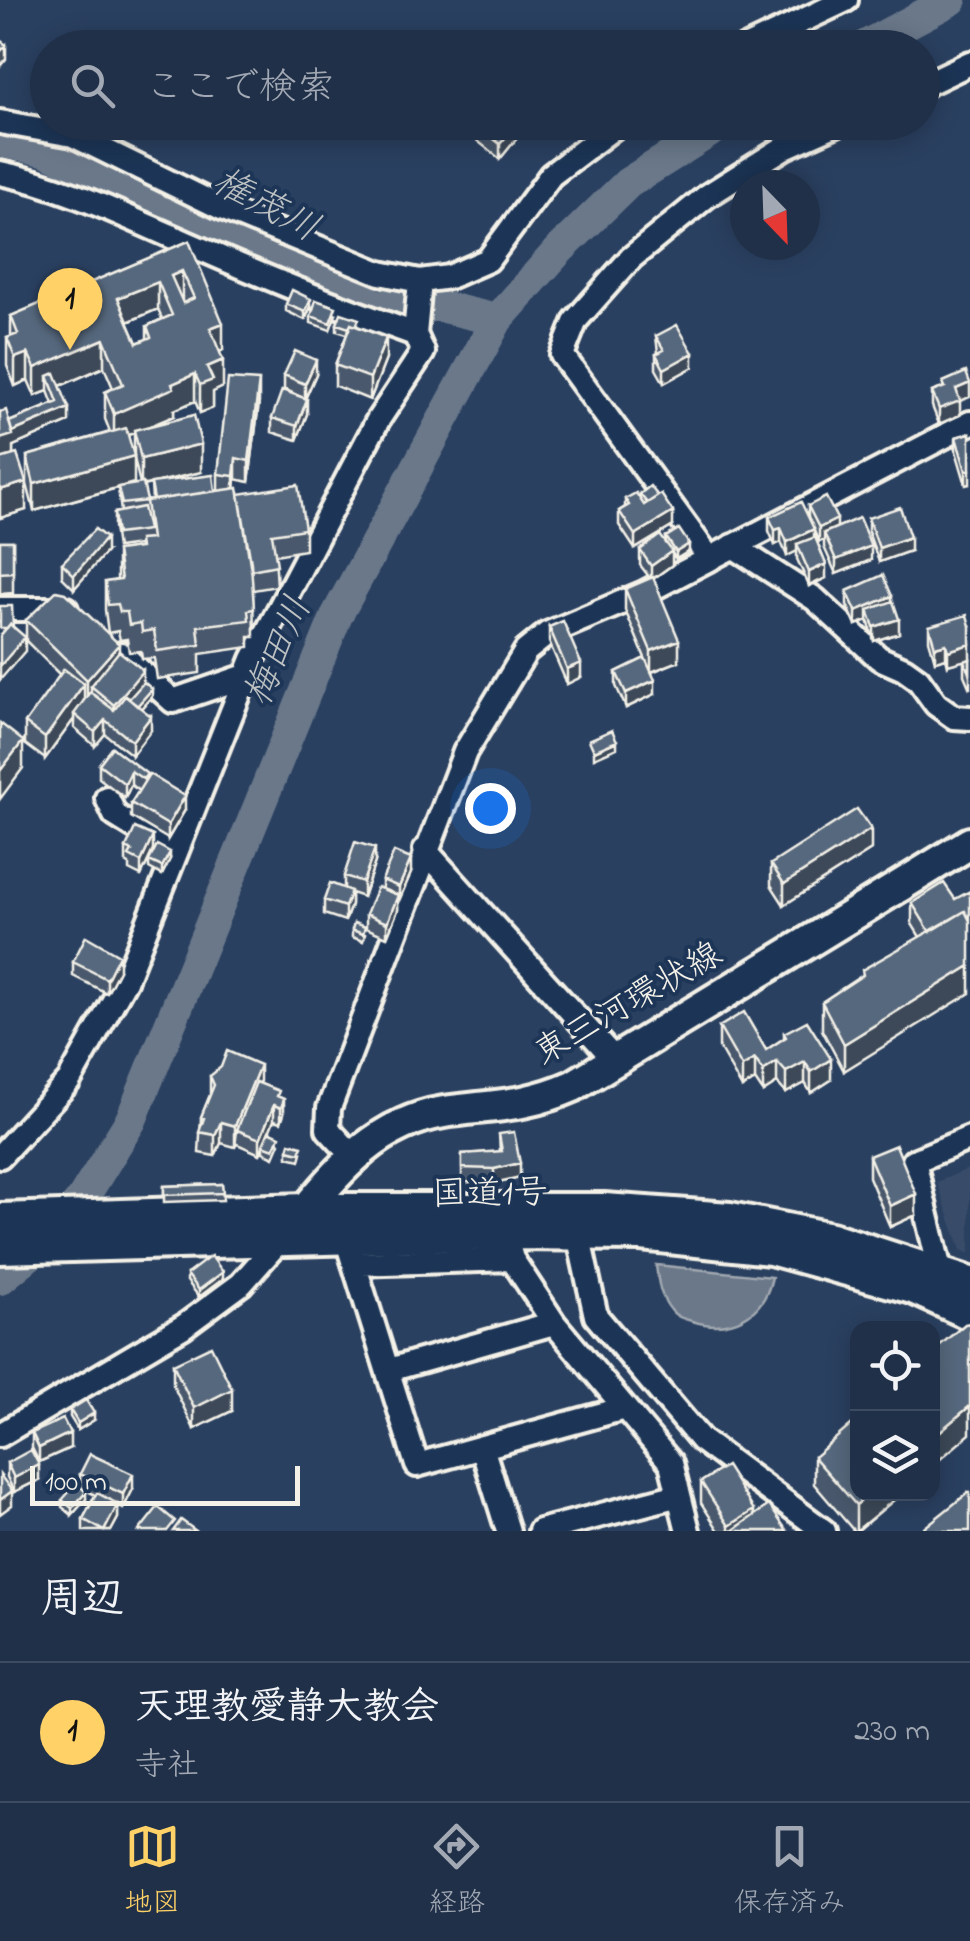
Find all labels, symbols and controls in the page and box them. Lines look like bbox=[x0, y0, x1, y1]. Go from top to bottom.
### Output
search box bbox=[30, 30, 940, 140]
icon: search bbox=[65, 58, 120, 113]
text: ここで検索 bbox=[145, 61, 335, 117]
water label: 権茂川 bbox=[202, 156, 328, 258]
north arrow bbox=[730, 170, 820, 260]
pin: 1 bbox=[38, 268, 102, 350]
water label: 梅田川 bbox=[232, 589, 328, 715]
your location bbox=[465, 783, 516, 834]
street label: 東三河環状線 bbox=[525, 930, 733, 1080]
street label: 国道1号 bbox=[431, 1168, 549, 1222]
map controls bbox=[850, 1321, 940, 1501]
button: locate bbox=[850, 1321, 940, 1411]
button: layers bbox=[850, 1411, 940, 1501]
scale bar bbox=[30, 1461, 300, 1506]
text: 100 m bbox=[45, 1463, 107, 1504]
text: 周辺 bbox=[40, 1570, 124, 1631]
text: 天理教愛静大教会 bbox=[135, 1681, 439, 1737]
text: 1 bbox=[67, 1709, 78, 1756]
text: 230 m bbox=[854, 1709, 930, 1756]
text: 寺社 bbox=[135, 1743, 199, 1790]
tab: 地図 bbox=[124, 1819, 180, 1925]
tab: 経路 bbox=[429, 1819, 485, 1925]
tab: 保存済み bbox=[734, 1819, 846, 1925]

